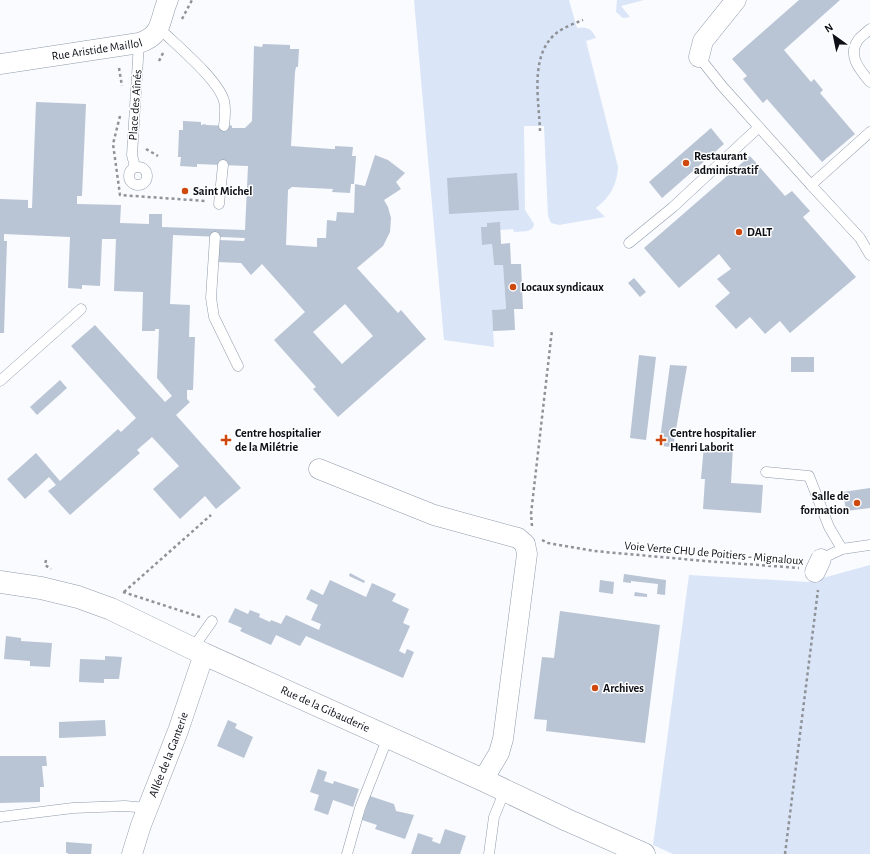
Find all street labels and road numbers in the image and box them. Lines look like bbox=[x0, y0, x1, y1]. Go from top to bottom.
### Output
street label: Rue Aristide Maillol bbox=[51, 36, 144, 62]
street label: Place des Aînés bbox=[127, 69, 143, 141]
street label: Voie Verte CHU de Poitiers - Mignaloux bbox=[624, 539, 804, 567]
street label: Rue de la Gibauderie bbox=[279, 683, 372, 734]
street label: Allée de la Ganterie bbox=[147, 710, 190, 799]

